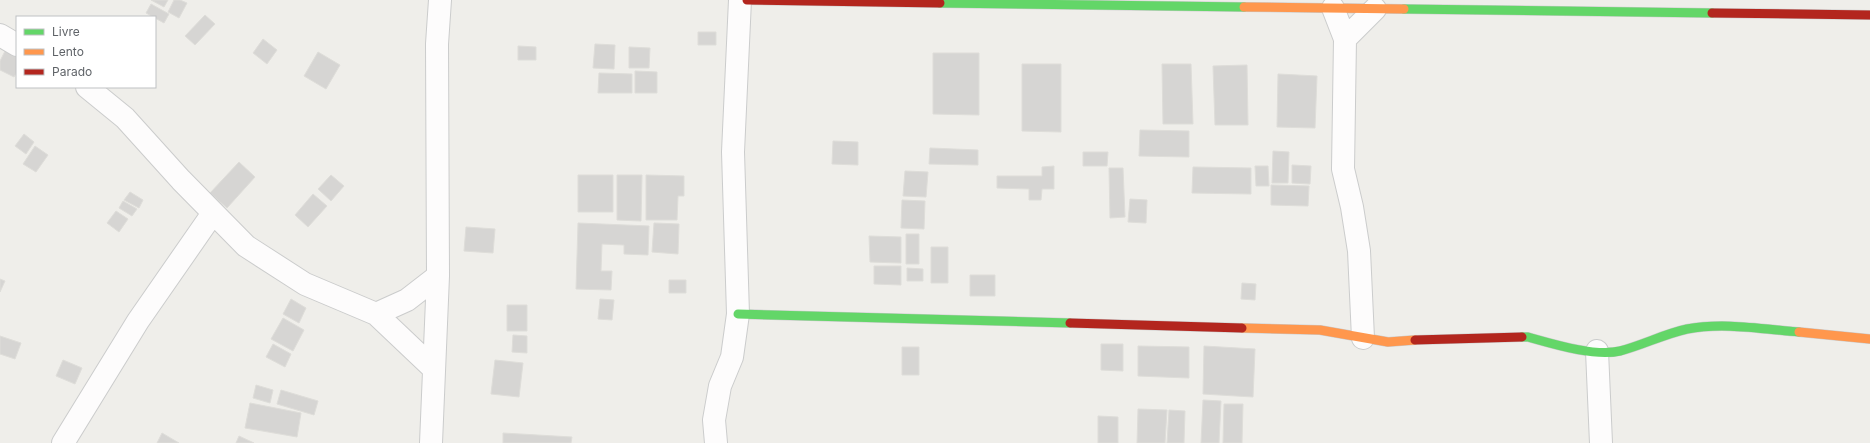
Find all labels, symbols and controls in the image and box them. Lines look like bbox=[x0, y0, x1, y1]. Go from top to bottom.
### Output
legend bbox=[16, 16, 156, 88]
text: Livre bbox=[52, 24, 80, 39]
text: Lento bbox=[52, 44, 84, 59]
text: Parado bbox=[52, 64, 92, 79]

